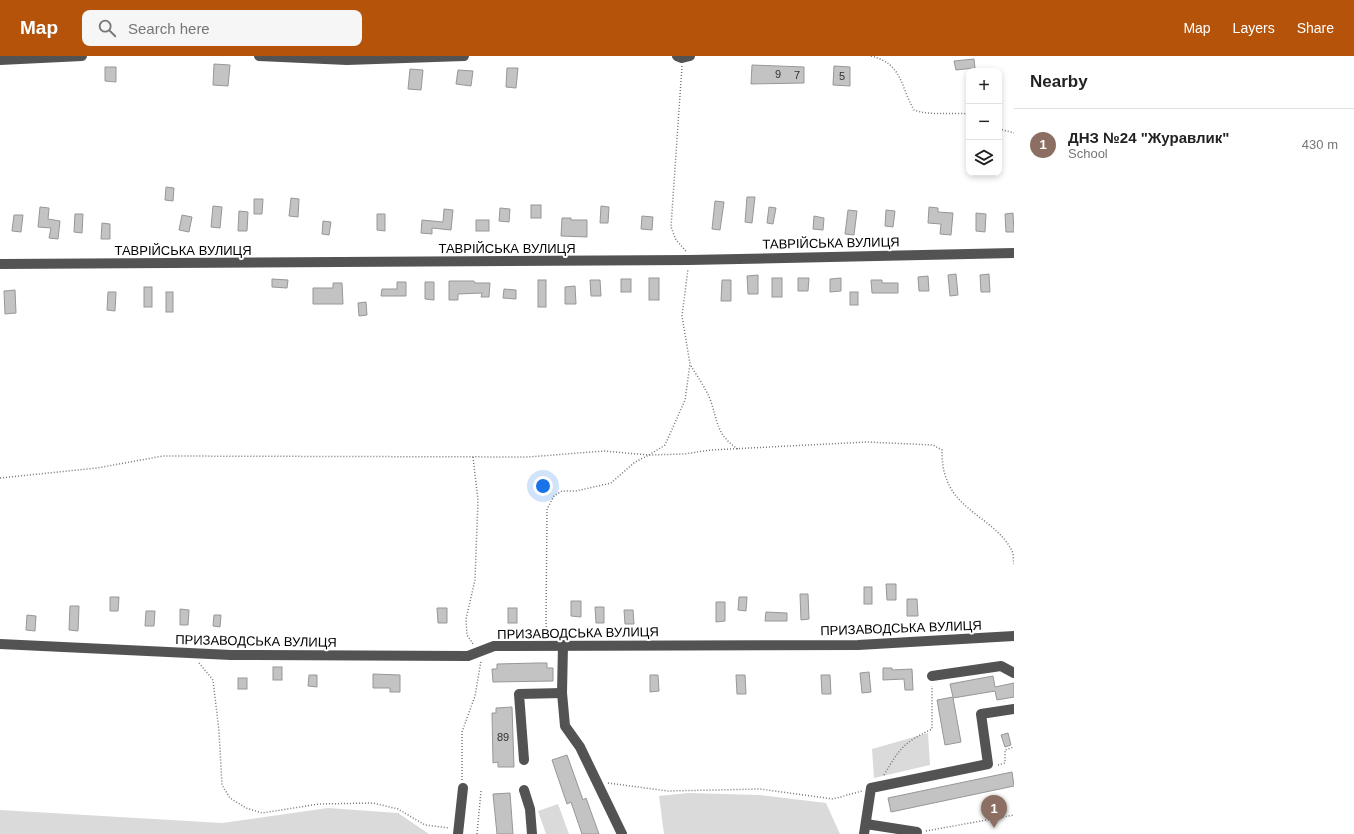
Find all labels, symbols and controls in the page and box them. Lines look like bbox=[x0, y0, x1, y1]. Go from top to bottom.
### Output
search box bbox=[82, 10, 362, 46]
text: Map bbox=[20, 17, 58, 38]
icon: search bbox=[96, 17, 118, 39]
text: Search here bbox=[128, 20, 210, 37]
text: Map bbox=[1183, 20, 1211, 36]
text: Layers bbox=[1233, 20, 1275, 36]
text: Share bbox=[1297, 20, 1334, 36]
house number: 9 bbox=[775, 68, 781, 80]
map controls bbox=[966, 68, 1002, 176]
button: + bbox=[966, 68, 1002, 104]
house number: 7 bbox=[794, 69, 800, 81]
house number: 5 bbox=[839, 70, 845, 82]
text: Nearby bbox=[1030, 72, 1088, 91]
button: − bbox=[966, 104, 1002, 140]
text: ДНЗ №24 "Журавлик" bbox=[1068, 129, 1229, 146]
text: 1 bbox=[1039, 137, 1047, 152]
text: 430 m bbox=[1302, 137, 1338, 152]
button: layers bbox=[966, 140, 1002, 176]
text: School bbox=[1068, 146, 1108, 161]
street label: ТАВРІЙСЬКА ВУЛИЦЯ bbox=[762, 234, 900, 252]
street label: ТАВРІЙСЬКА ВУЛИЦЯ bbox=[438, 241, 576, 256]
street label: ТАВРІЙСЬКА ВУЛИЦЯ bbox=[114, 243, 252, 258]
your location bbox=[533, 476, 553, 496]
street label: ПРИЗАВОДСЬКА ВУЛИЦЯ bbox=[820, 618, 982, 638]
street label: ПРИЗАВОДСЬКА ВУЛИЦЯ bbox=[497, 624, 659, 642]
street label: ПРИЗАВОДСЬКА ВУЛИЦЯ bbox=[175, 632, 337, 650]
house number: 89 bbox=[497, 731, 509, 743]
pin: 1 bbox=[981, 795, 1007, 828]

